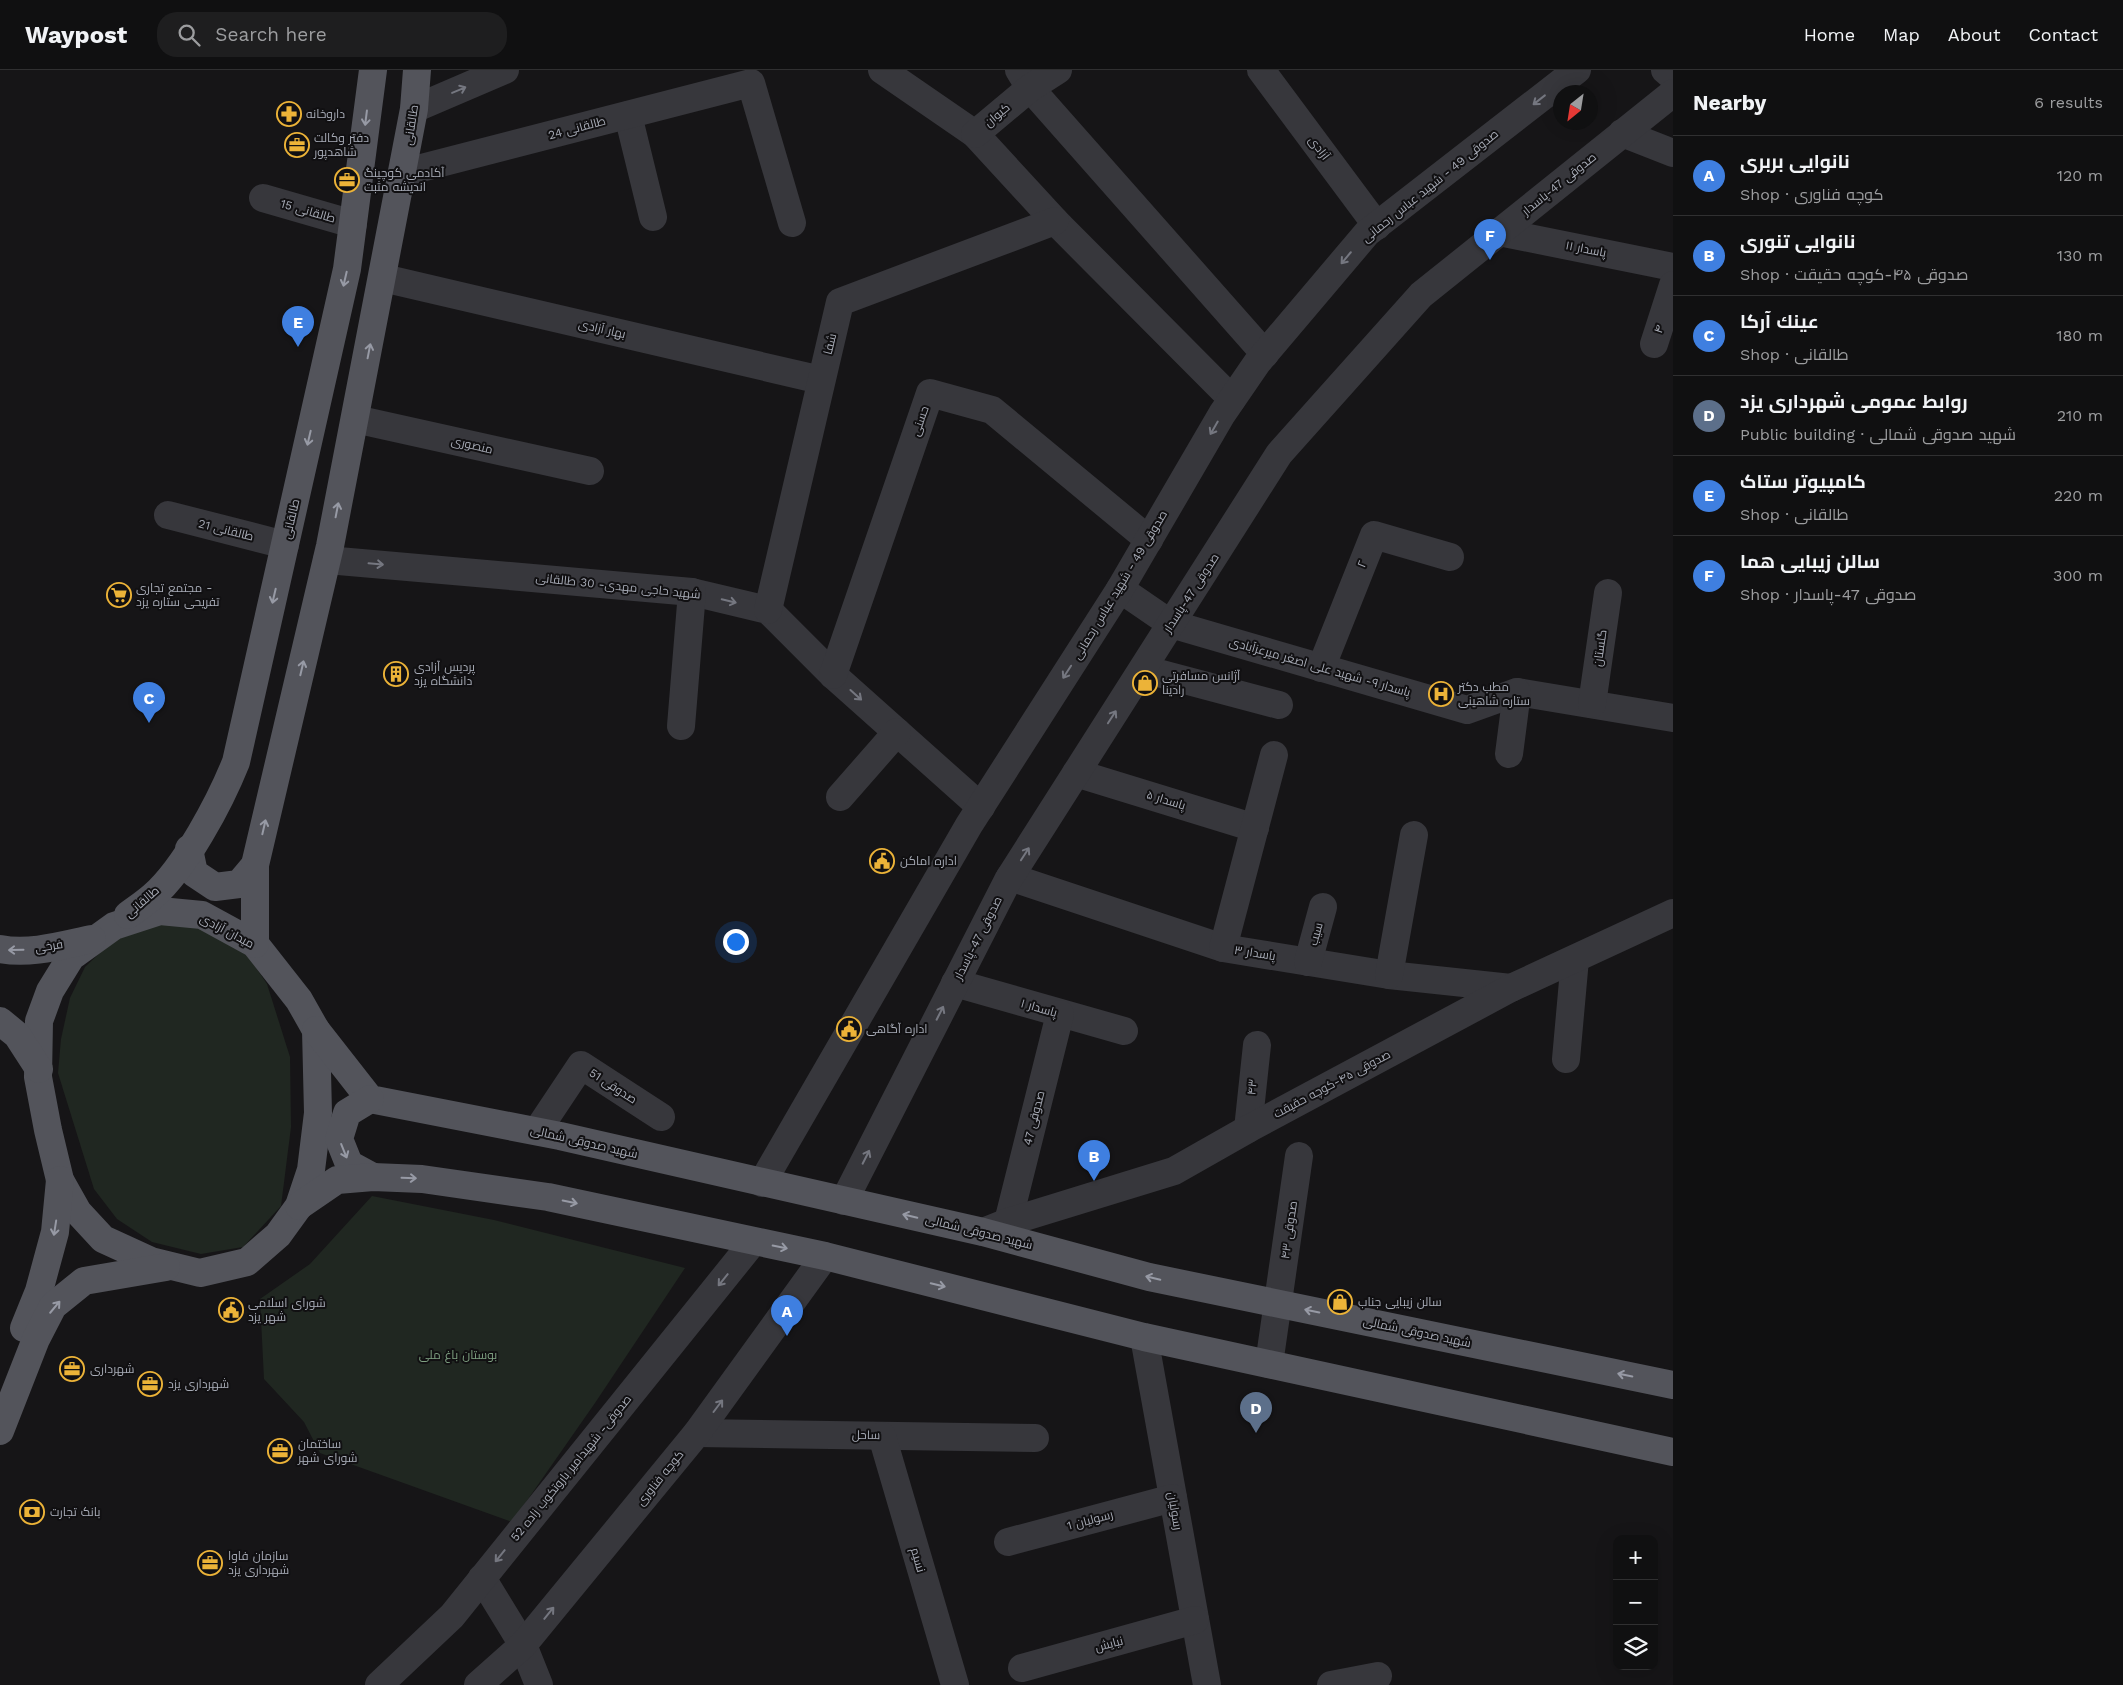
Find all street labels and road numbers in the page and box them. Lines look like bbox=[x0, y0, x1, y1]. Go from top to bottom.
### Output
street label: کیوان bbox=[981, 100, 1013, 130]
street label: طالقانی bbox=[401, 104, 421, 146]
street label: طالقانی 24 bbox=[547, 114, 607, 142]
street label: صدوقی 49 - شهید عباس رحمانی bbox=[1359, 127, 1501, 245]
street label: آزادی bbox=[1306, 133, 1333, 163]
street label: صدوقی 47-پاسدار bbox=[1518, 150, 1600, 220]
street label: طالقانی 15 bbox=[279, 196, 337, 226]
street label: پاسدار ۱۱ bbox=[1564, 238, 1608, 262]
street label: بهار آزادی bbox=[577, 317, 627, 341]
street label: ۴ bbox=[1651, 323, 1667, 335]
street label: شفا bbox=[821, 332, 839, 356]
street label: حسنی bbox=[908, 404, 932, 438]
street label: منصوری bbox=[450, 433, 494, 457]
street label: طالقانی bbox=[280, 497, 302, 540]
street label: صدوقی 49 - شهید عباس رحمانی bbox=[1070, 508, 1170, 662]
street label: طالقانی 21 bbox=[197, 516, 255, 544]
street label: صدوقی 47-پاسدار bbox=[1160, 551, 1223, 637]
street label: ۲ bbox=[1354, 558, 1370, 570]
street label: شهید حاجی مهدی- 30 طالقانی bbox=[535, 570, 701, 602]
street label: گلستان bbox=[1590, 629, 1610, 667]
street label: پاسدار ۹- شهید علی اصغر میرعزآبادی bbox=[1227, 634, 1413, 702]
street label: پاسدار ۵ bbox=[1144, 787, 1188, 815]
street label: طالقانی bbox=[122, 883, 162, 921]
street label: صدوقی 47-پاسدار bbox=[951, 894, 1007, 984]
street label: میدان آزادی bbox=[198, 911, 256, 951]
street label: سیب bbox=[1306, 921, 1326, 947]
street label: فرخی bbox=[34, 937, 64, 955]
street label: پاسدار ۳ bbox=[1233, 943, 1277, 965]
street label: پاسدار ۱ bbox=[1019, 996, 1060, 1022]
street label: صدوقی ۴۵-کوچه حقیقت bbox=[1271, 1047, 1394, 1123]
street label: صدوقی 51 bbox=[587, 1065, 639, 1107]
street label: ۴۳ bbox=[1244, 1078, 1260, 1096]
street label: صدوقی 47 bbox=[1020, 1089, 1048, 1147]
street label: شهید صدوقی شمالی bbox=[529, 1123, 639, 1161]
street label: صدوقی ۴۳ bbox=[1278, 1200, 1300, 1260]
street label: شهید صدوقی شمالی bbox=[924, 1212, 1034, 1252]
street label: شهید صدوقی شمالی bbox=[1362, 1314, 1472, 1350]
street label: 52 صدوقی- شهیدامیر باروتکوب زاده bbox=[508, 1392, 634, 1544]
street label: ساحل bbox=[852, 1428, 880, 1442]
street label: کوچه فناوری bbox=[633, 1448, 688, 1510]
street label: رسولیان bbox=[1165, 1491, 1185, 1531]
street label: رسولیان 1 bbox=[1065, 1507, 1115, 1533]
street label: نسیم bbox=[907, 1546, 928, 1574]
street label: نیایش bbox=[1093, 1634, 1125, 1654]

